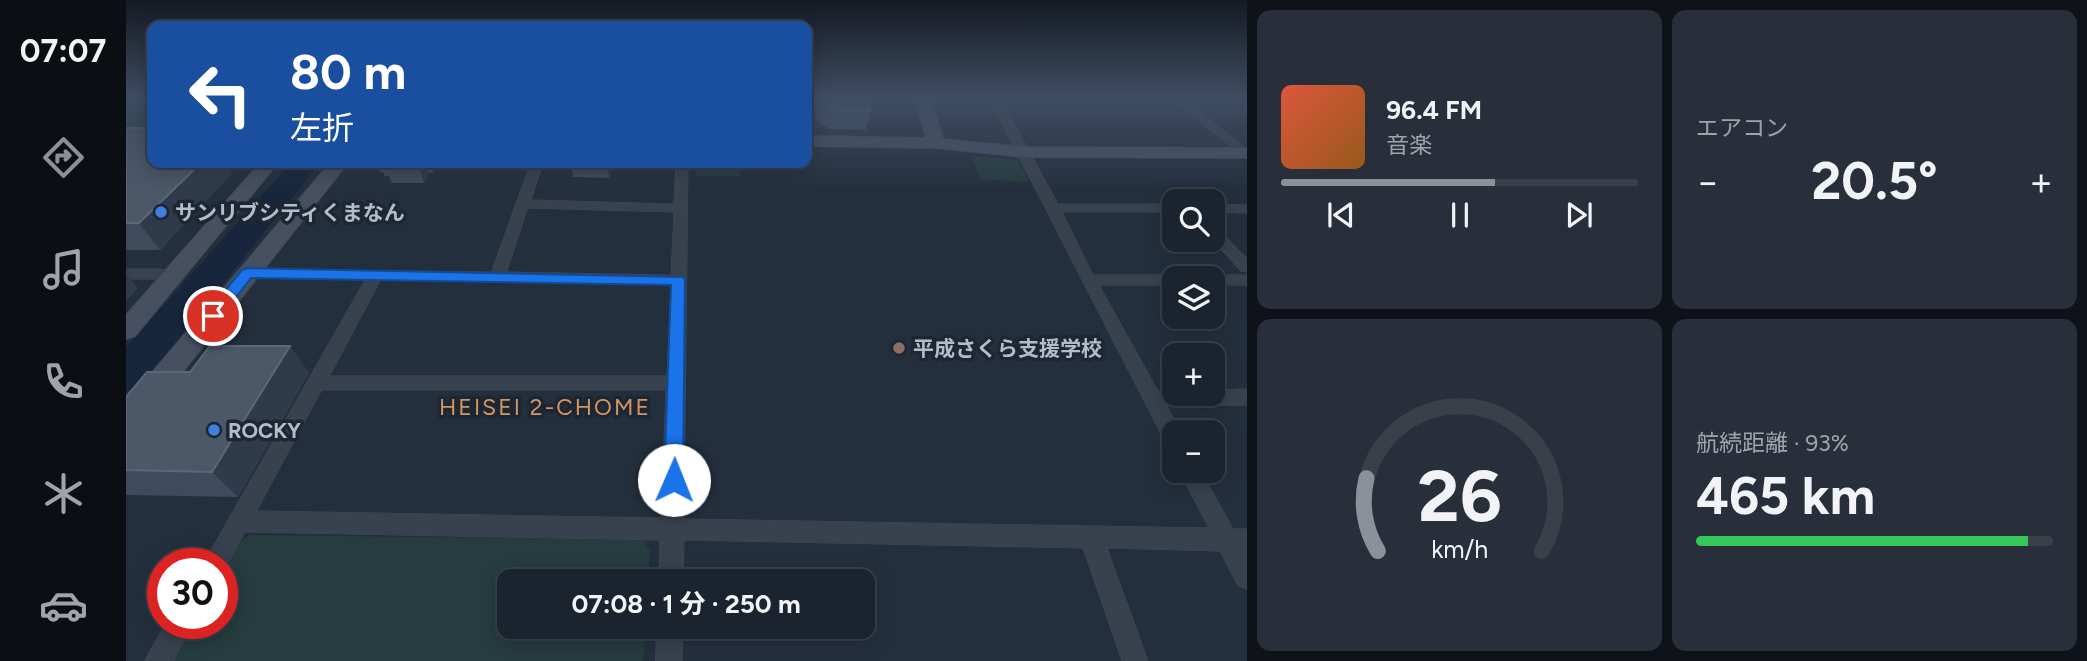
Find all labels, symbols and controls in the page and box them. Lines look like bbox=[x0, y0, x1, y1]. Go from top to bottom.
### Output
text: 07:07 bbox=[20, 32, 106, 70]
text: 80 m bbox=[290, 42, 406, 101]
icon: left bbox=[175, 49, 266, 140]
text: 96.4 FM bbox=[1386, 94, 1482, 126]
text: 左折 bbox=[290, 109, 354, 147]
text: エアコン bbox=[1696, 114, 1788, 142]
text: 音楽 bbox=[1386, 131, 1432, 159]
icon: directions bbox=[39, 133, 88, 182]
text: 20.5° bbox=[1811, 150, 1938, 212]
text: − bbox=[1696, 159, 1720, 205]
text: + bbox=[2029, 159, 2053, 205]
map controls bbox=[1162, 189, 1225, 483]
button: search bbox=[1162, 189, 1225, 252]
icon: previous bbox=[1322, 196, 1360, 234]
icon: pause bbox=[1441, 196, 1479, 234]
icon: next bbox=[1560, 196, 1598, 234]
place label: サンリブシティくまなん bbox=[175, 200, 405, 225]
marker: サンリブシティくまなん bbox=[153, 204, 169, 220]
icon: music bbox=[39, 245, 88, 294]
button: layers bbox=[1162, 266, 1225, 329]
pin bbox=[183, 286, 243, 346]
icon: arrive bbox=[194, 297, 232, 335]
place label: 平成さくら支援学校 bbox=[913, 336, 1102, 361]
marker: 平成さくら支援学校 bbox=[891, 340, 907, 356]
button: + bbox=[1162, 343, 1225, 406]
icon: phone bbox=[39, 357, 88, 406]
district label: HEISEI 2-CHOME bbox=[439, 393, 651, 421]
place label: ROCKY bbox=[228, 418, 301, 443]
button: − bbox=[1162, 420, 1225, 483]
marker: ROCKY bbox=[206, 422, 222, 438]
text: 航続距離 · 93% bbox=[1696, 429, 1849, 457]
position arrow bbox=[637, 443, 711, 517]
text: 26 bbox=[1417, 452, 1502, 539]
text: 465 km bbox=[1696, 465, 1875, 527]
icon: climate bbox=[39, 469, 88, 518]
text: km/h bbox=[1431, 534, 1488, 564]
speed limit sign: 30 bbox=[147, 548, 238, 639]
icon: car bbox=[39, 581, 88, 630]
text: 07:08 · 1 分 · 250 m bbox=[571, 588, 801, 620]

